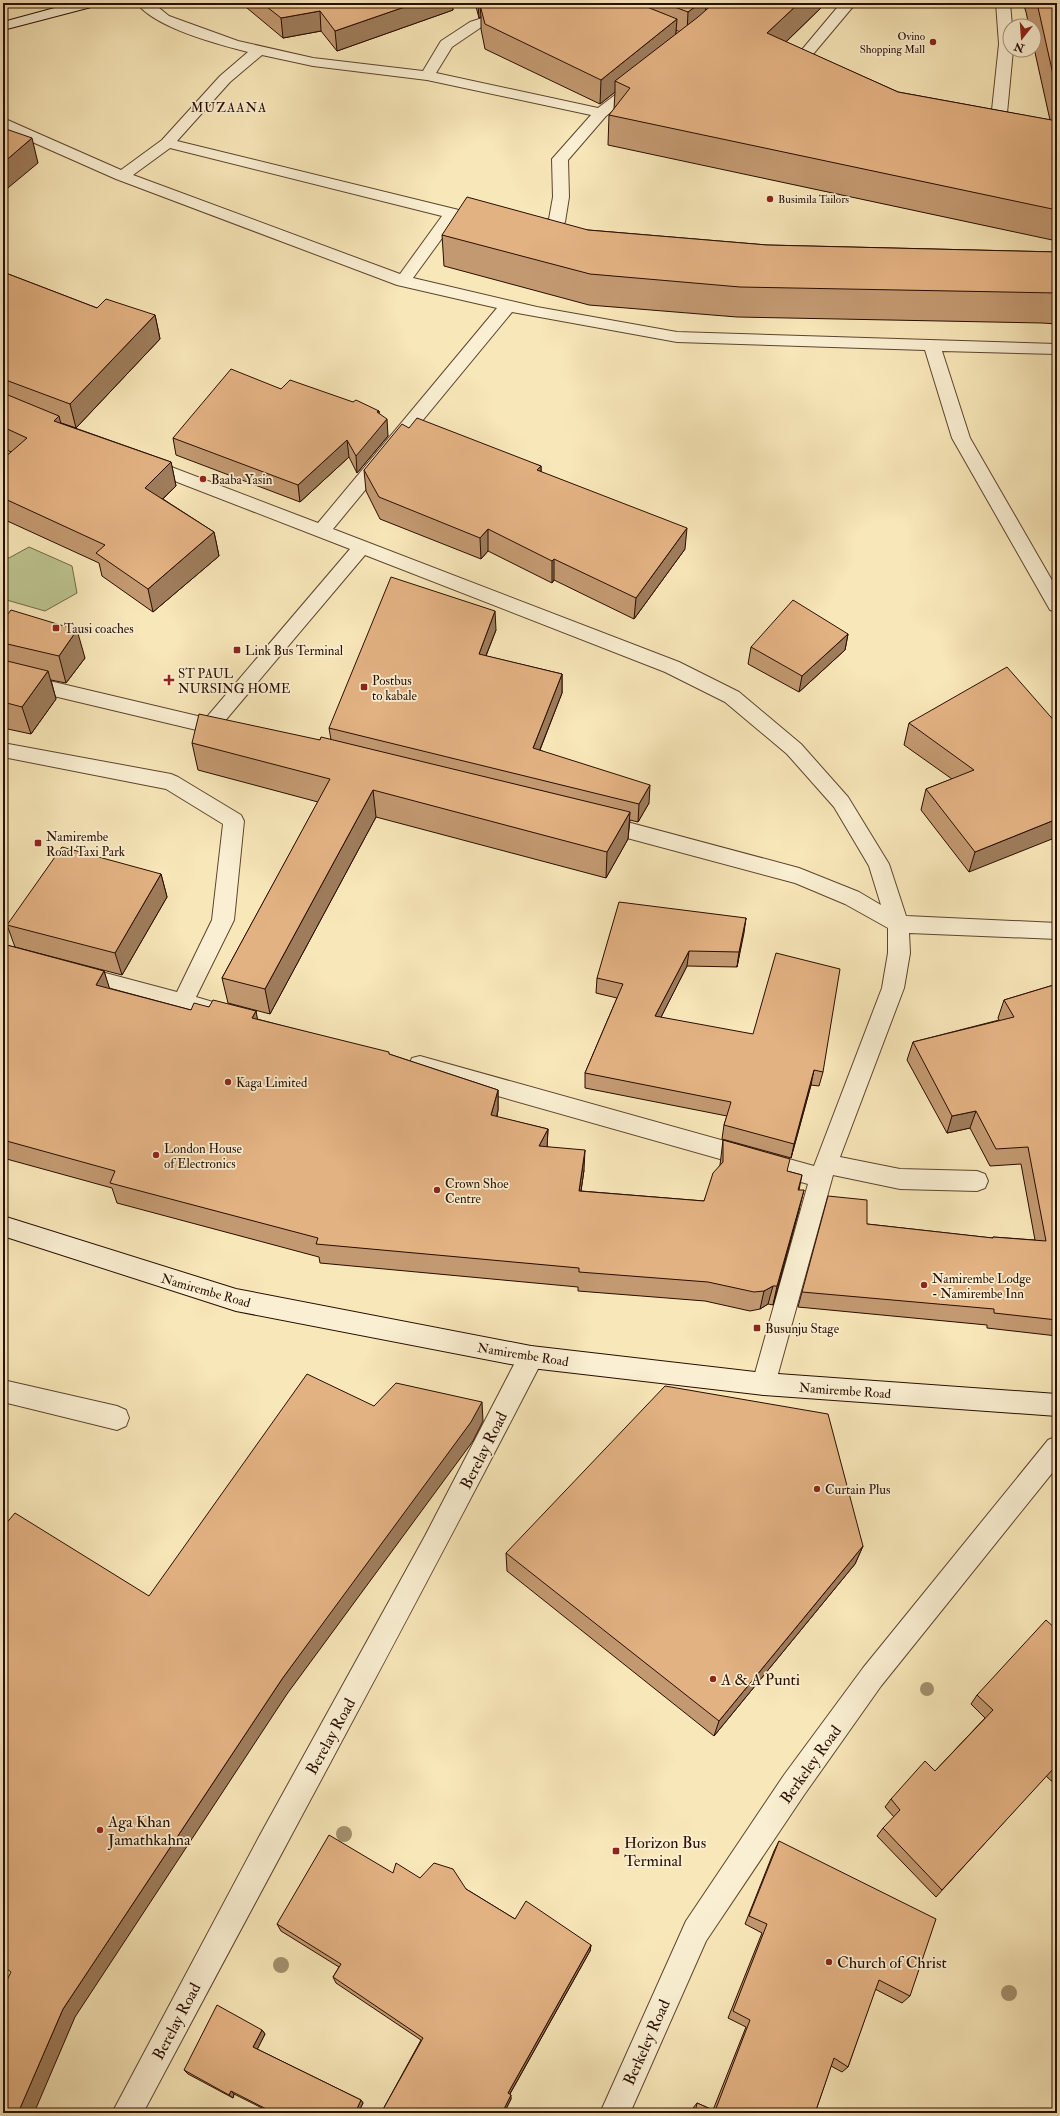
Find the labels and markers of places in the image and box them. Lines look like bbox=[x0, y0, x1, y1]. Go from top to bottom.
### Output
place label: Ovino Shopping Mall bbox=[860, 30, 925, 57]
marker: Ovino Shopping Mall bbox=[928, 37, 938, 47]
place label: Busimila Tailors bbox=[778, 193, 849, 206]
marker: Busimila Tailors bbox=[765, 194, 775, 204]
place label: Baaba Yasin bbox=[211, 472, 273, 488]
marker: Baaba Yasin bbox=[198, 474, 208, 484]
place label: Tausi coaches bbox=[64, 621, 134, 637]
marker: Tausi coaches bbox=[51, 623, 61, 633]
place label: Link Bus Terminal bbox=[245, 643, 344, 659]
marker: Link Bus Terminal bbox=[232, 645, 242, 655]
place label: ST PAUL NURSING HOME bbox=[178, 666, 290, 697]
place label: Postbus to kabale bbox=[372, 673, 418, 704]
marker: ST PAUL NURSING HOME bbox=[163, 674, 175, 686]
marker: Postbus to kabale bbox=[359, 682, 369, 692]
place label: Namirembe Road Taxi Park bbox=[46, 829, 126, 860]
marker: Namirembe Road Taxi Park bbox=[33, 838, 43, 848]
place label: Kaga Limited bbox=[236, 1075, 308, 1091]
marker: Kaga Limited bbox=[223, 1077, 233, 1087]
place label: London House of Electronics bbox=[164, 1141, 242, 1172]
marker: London House of Electronics bbox=[151, 1150, 161, 1160]
place label: Crown Shoe Centre bbox=[445, 1176, 509, 1207]
marker: Crown Shoe Centre bbox=[432, 1185, 442, 1195]
place label: Namirembe Lodge - Namirembe Inn bbox=[932, 1271, 1032, 1302]
marker: Namirembe Lodge - Namirembe Inn bbox=[919, 1280, 929, 1290]
place label: Busunju Stage bbox=[765, 1321, 840, 1337]
marker: Busunju Stage bbox=[752, 1323, 762, 1333]
place label: Curtain Plus bbox=[825, 1482, 891, 1498]
marker: Curtain Plus bbox=[812, 1484, 822, 1494]
place label: A & A Punti bbox=[720, 1670, 800, 1690]
marker: A & A Punti bbox=[708, 1674, 718, 1684]
place label: Aga Khan Jamathkahna bbox=[107, 1812, 191, 1851]
marker: Aga Khan Jamathkahna bbox=[95, 1825, 105, 1835]
place label: Horizon Bus Terminal bbox=[624, 1833, 706, 1871]
marker: Horizon Bus Terminal bbox=[611, 1846, 621, 1856]
place label: Church of Christ bbox=[837, 1953, 947, 1973]
marker: Church of Christ bbox=[824, 1957, 834, 1967]

